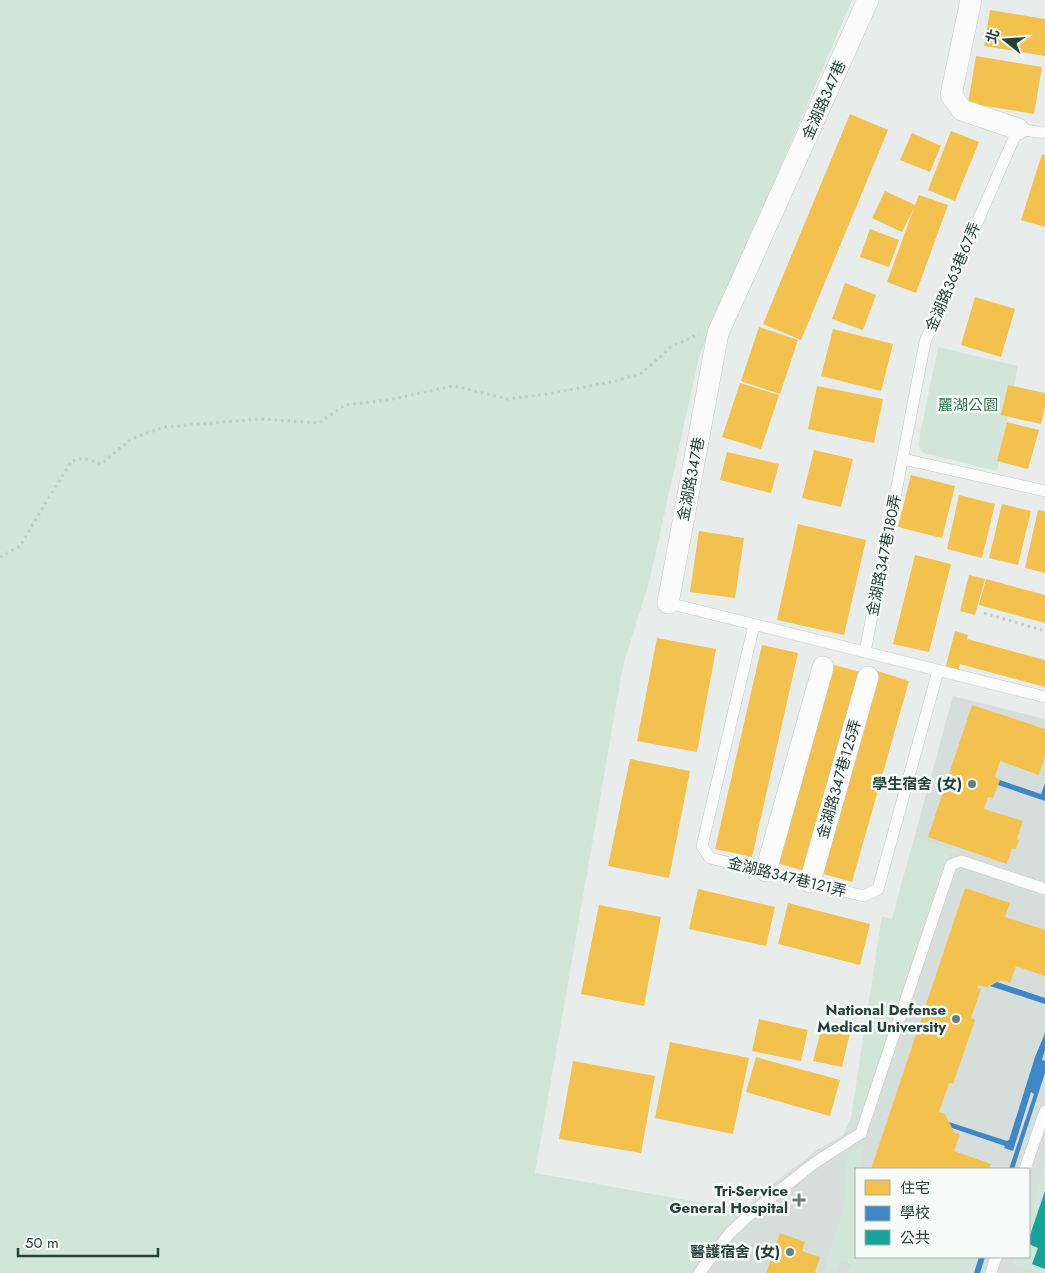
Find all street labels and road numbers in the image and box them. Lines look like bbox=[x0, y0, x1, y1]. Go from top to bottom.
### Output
street label: 金湖路347巷 bbox=[797, 57, 851, 143]
street label: 金湖路363巷67弄 bbox=[920, 219, 986, 335]
street label: 金湖路347巷 bbox=[672, 435, 710, 523]
street label: 金湖路347巷180弄 bbox=[861, 492, 907, 618]
street label: 金湖路347巷125弄 bbox=[811, 717, 867, 841]
street label: 金湖路347巷121弄 bbox=[725, 852, 849, 902]

